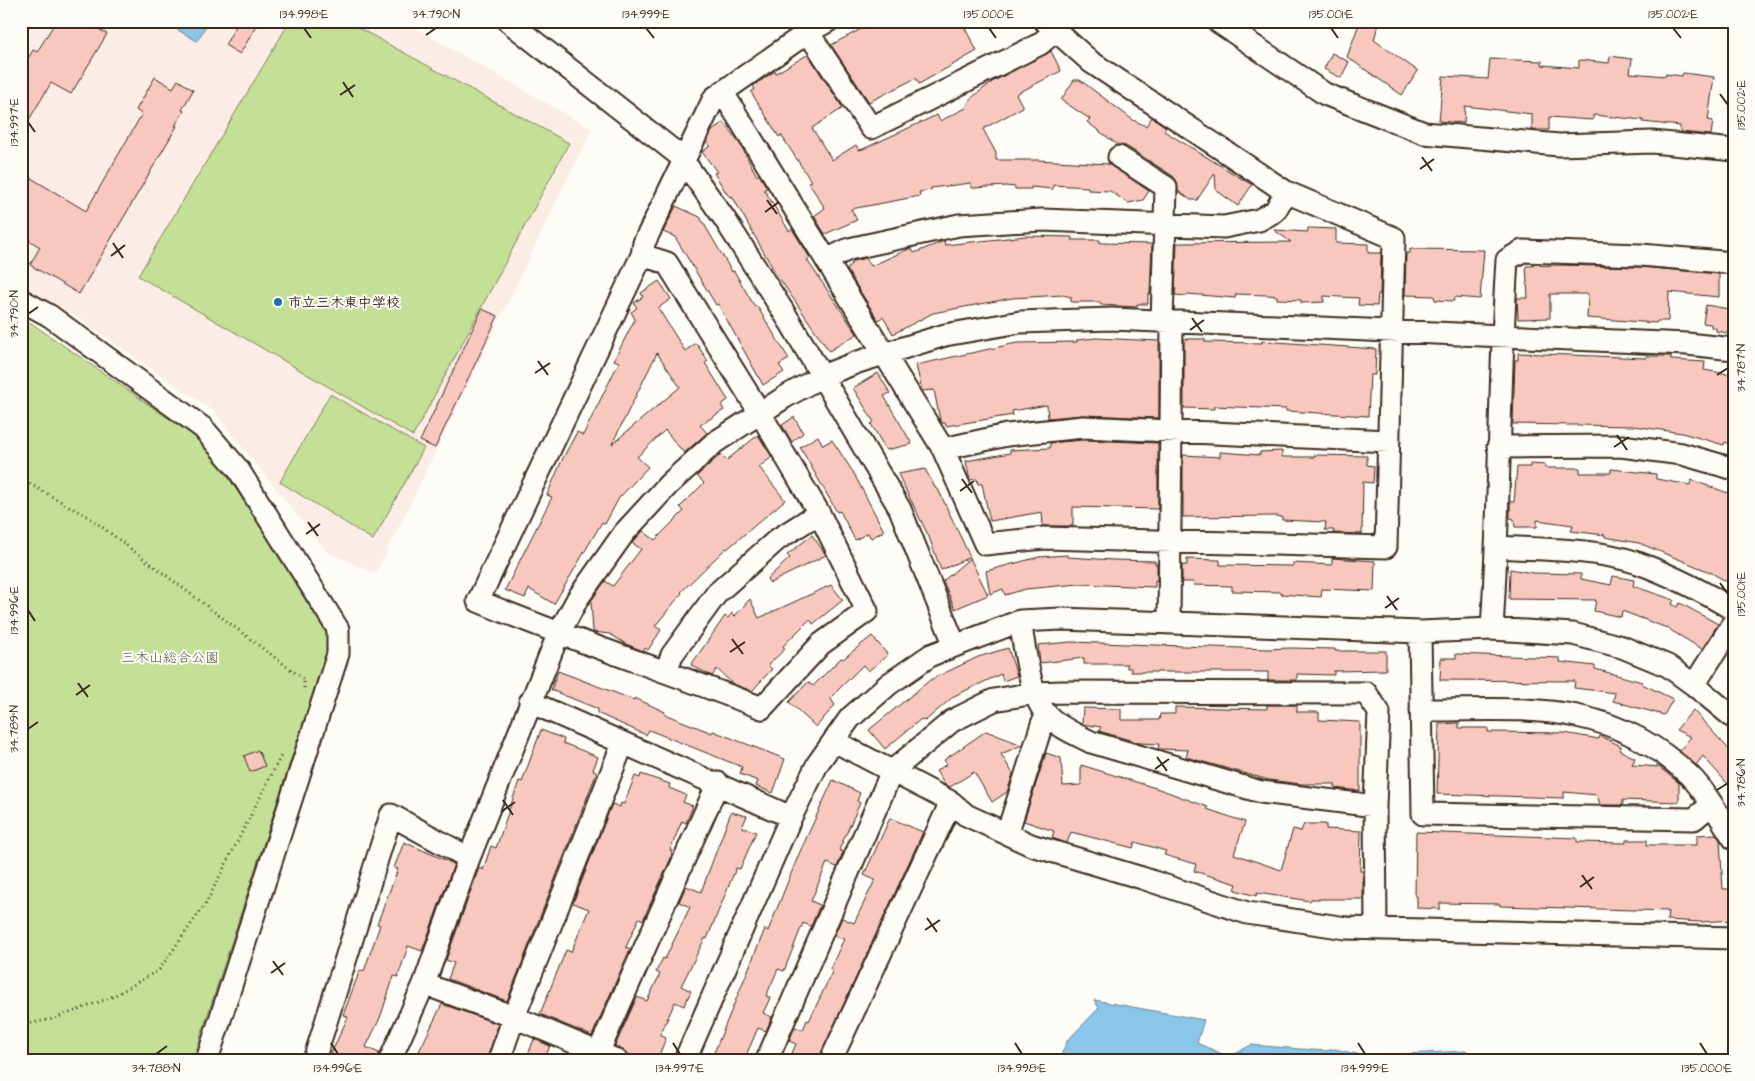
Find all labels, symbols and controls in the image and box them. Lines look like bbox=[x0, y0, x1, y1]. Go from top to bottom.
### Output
text: 134.998°E bbox=[280, 6, 328, 23]
text: 34.790°N bbox=[412, 6, 460, 23]
text: 134.999°E bbox=[622, 6, 670, 23]
text: 135.000°E bbox=[964, 6, 1014, 23]
text: 135.001°E bbox=[1309, 6, 1353, 23]
text: 135.002°E bbox=[1648, 6, 1698, 23]
text: 135.002°E bbox=[1733, 80, 1750, 130]
text: 134.997°E bbox=[6, 98, 23, 146]
text: 34.790°N bbox=[6, 290, 23, 338]
place label: 市立三木東中学校 bbox=[288, 293, 400, 313]
marker: 市立三木東中学校 bbox=[272, 296, 284, 308]
text: 34.787°N bbox=[1733, 343, 1750, 392]
text: 135.001°E bbox=[1733, 572, 1750, 616]
text: 134.996°E bbox=[6, 586, 23, 634]
park label: 三木山総合公園 bbox=[121, 648, 219, 668]
text: 34.789°N bbox=[6, 704, 23, 753]
text: 34.786°N bbox=[1733, 758, 1750, 807]
text: 34.788°N bbox=[131, 1060, 181, 1077]
text: 134.996°E bbox=[314, 1060, 362, 1077]
text: 134.997°E bbox=[656, 1060, 704, 1077]
text: 134.998°E bbox=[998, 1060, 1046, 1077]
text: 134.999°E bbox=[1341, 1060, 1389, 1077]
text: 135.000°E bbox=[1682, 1060, 1732, 1077]

